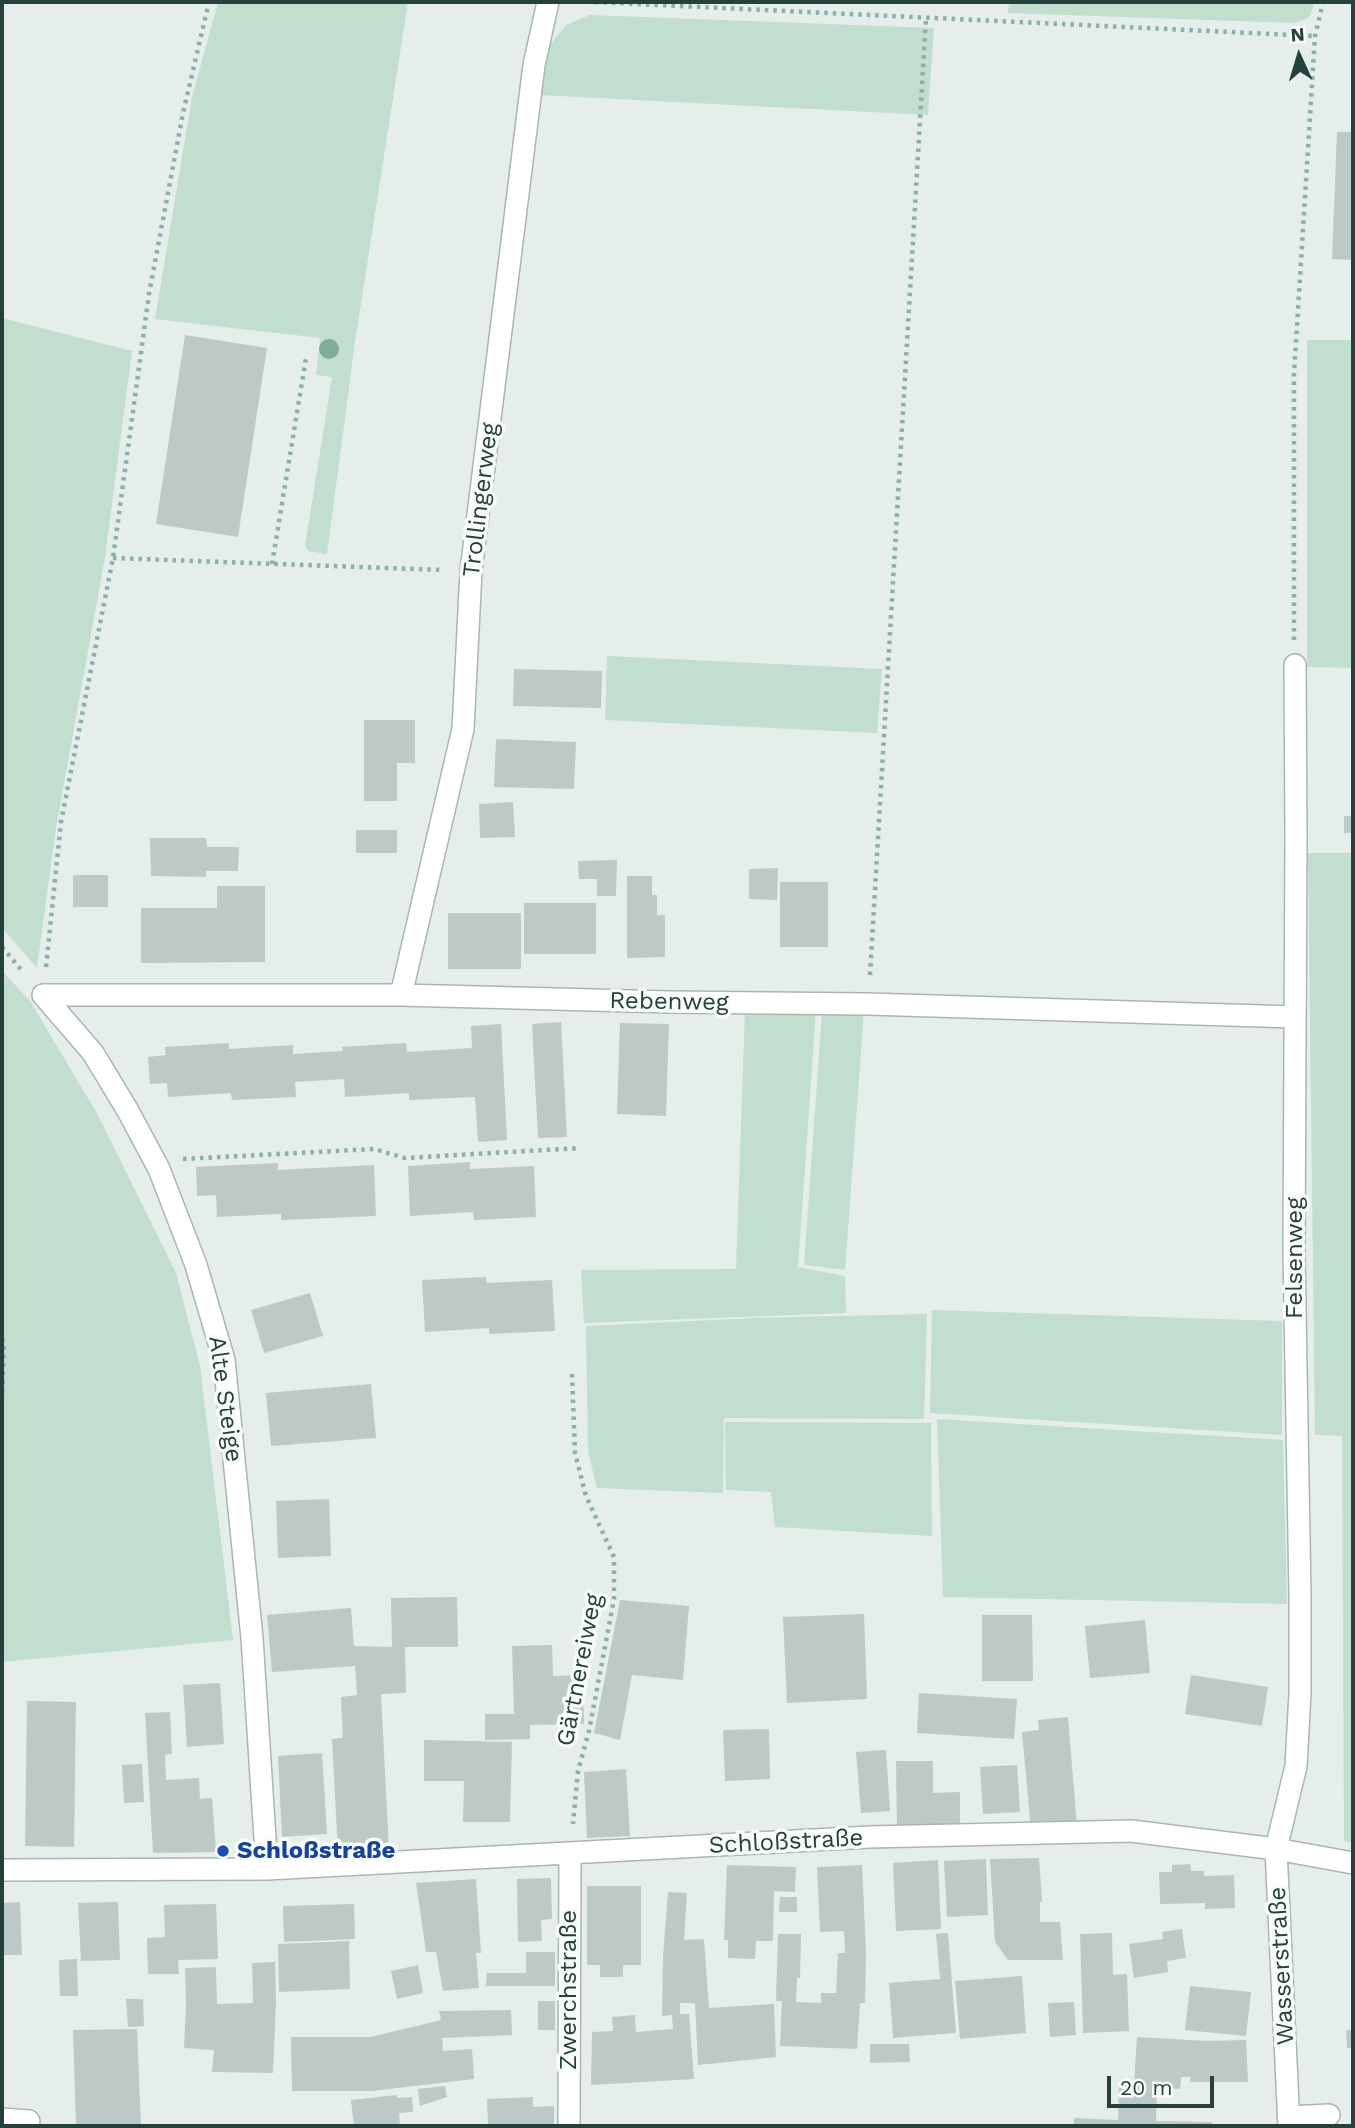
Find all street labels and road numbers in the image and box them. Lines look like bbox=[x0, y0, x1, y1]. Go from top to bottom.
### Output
street label: Trollingerweg bbox=[457, 421, 505, 579]
street label: Rebenweg bbox=[609, 987, 729, 1017]
street label: Felsenweg bbox=[1281, 1197, 1309, 1319]
street label: Alte Steige bbox=[202, 1334, 248, 1464]
street label: Gärtnereiweg bbox=[551, 1591, 609, 1749]
street label: Schloßstraße bbox=[708, 1824, 864, 1860]
street label: Wasserstraße bbox=[1263, 1886, 1301, 2046]
street label: Zwerchstraße bbox=[555, 1910, 583, 2070]

